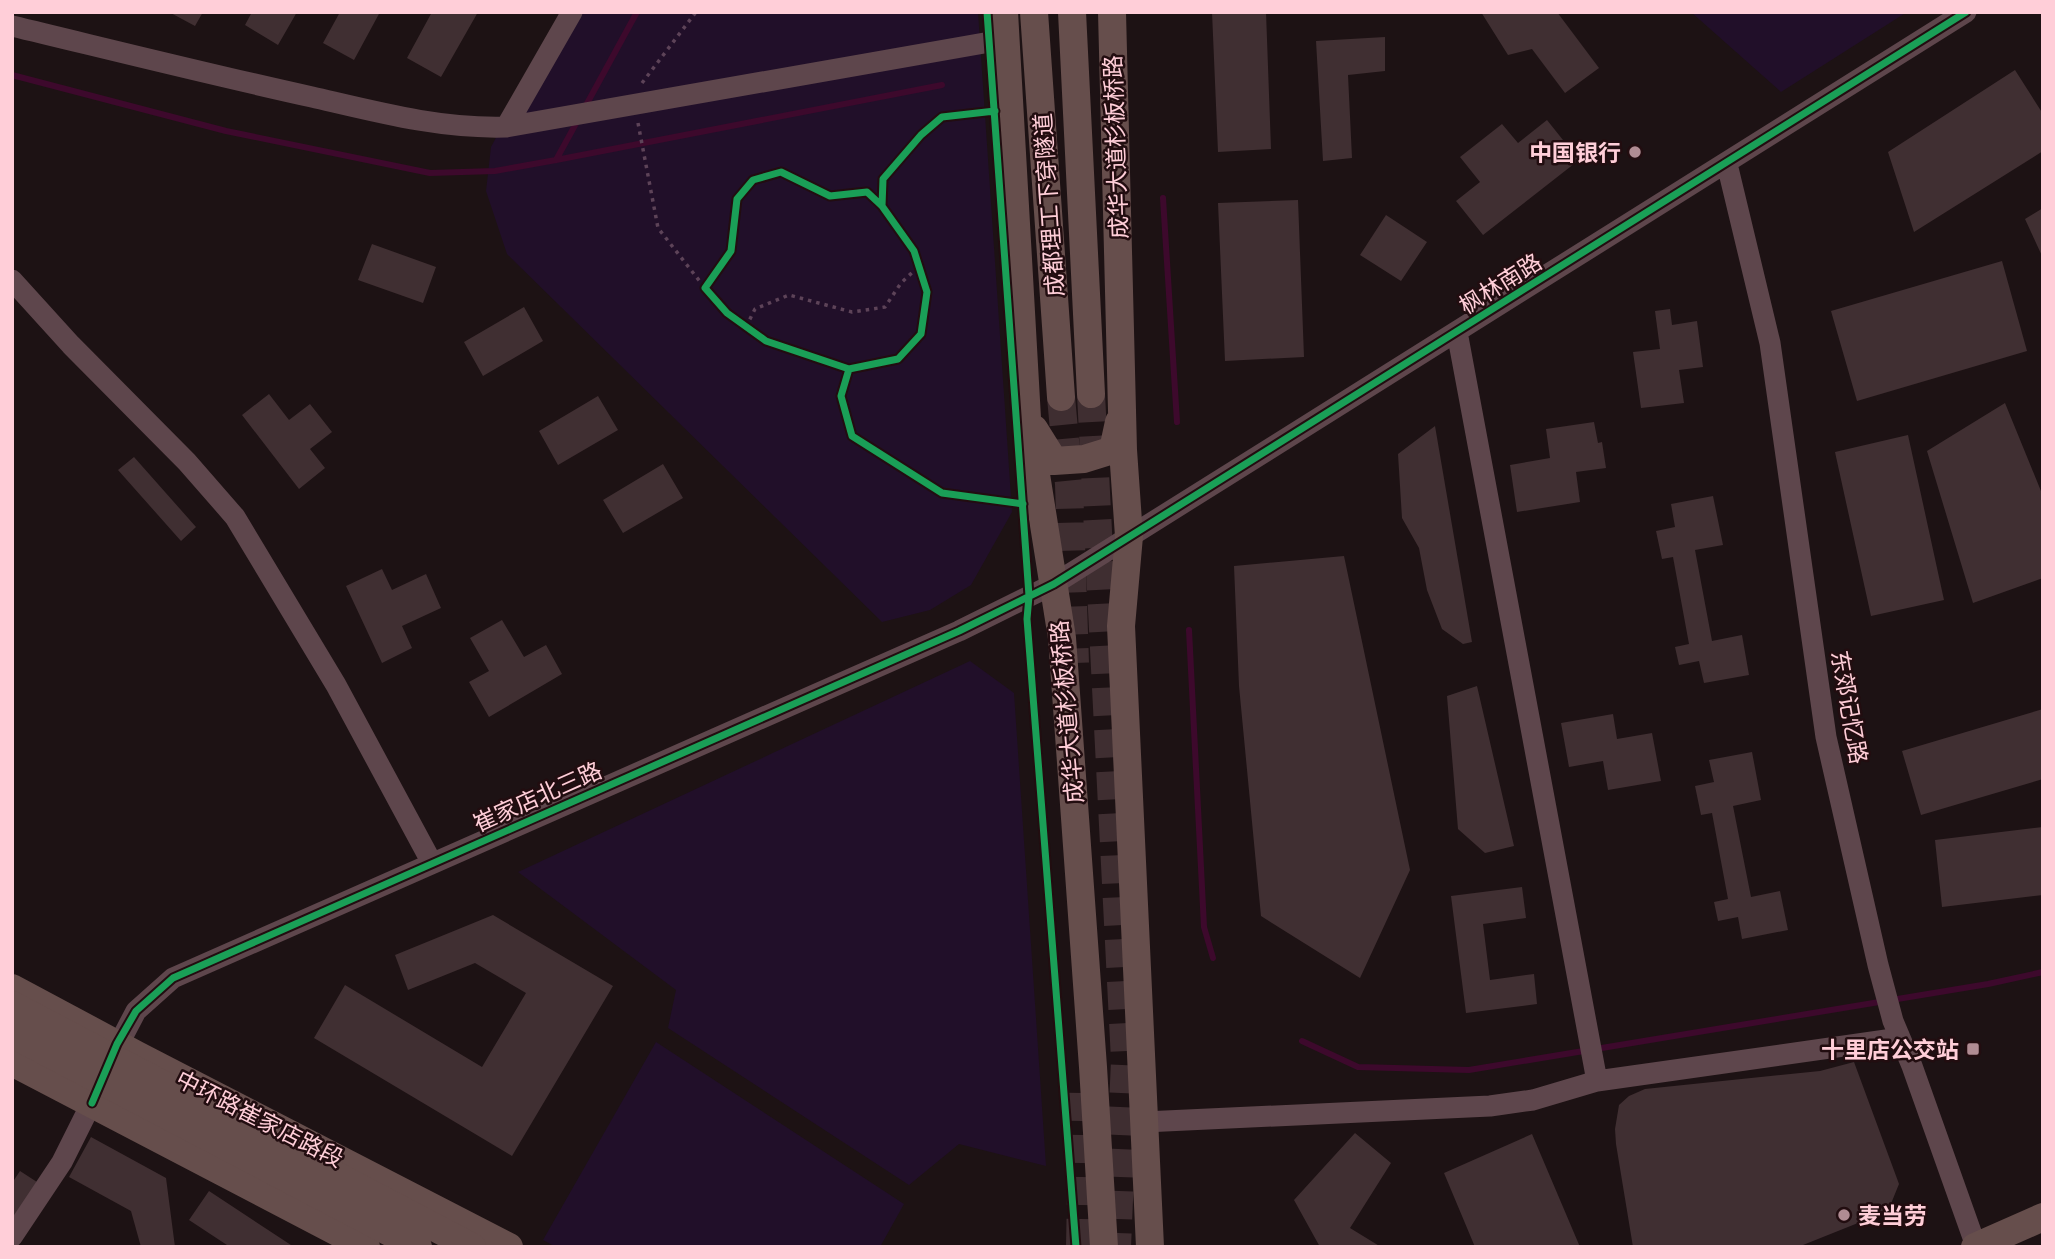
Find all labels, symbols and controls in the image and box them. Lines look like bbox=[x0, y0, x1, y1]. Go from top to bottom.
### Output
street label: 成华大道杉板桥路 bbox=[1098, 55, 1132, 239]
street label: 成都理工下穿隧道 bbox=[1028, 112, 1068, 298]
place label: 中国银行 bbox=[1529, 138, 1621, 166]
marker: 中国银行 bbox=[1627, 144, 1643, 160]
street label: 枫林南路 bbox=[1454, 247, 1546, 319]
street label: 成华大道杉板桥路 bbox=[1044, 619, 1088, 805]
street label: 东郊记忆路 bbox=[1826, 648, 1874, 766]
street label: 崔家店北三路 bbox=[468, 755, 606, 837]
place label: 十里店公交站 bbox=[1821, 1035, 1959, 1063]
marker: 十里店公交站 bbox=[1965, 1041, 1981, 1057]
street label: 中环路崔家店路段 bbox=[172, 1064, 348, 1172]
place label: 麦当劳 bbox=[1858, 1201, 1927, 1229]
marker: 麦当劳 bbox=[1836, 1207, 1852, 1223]

